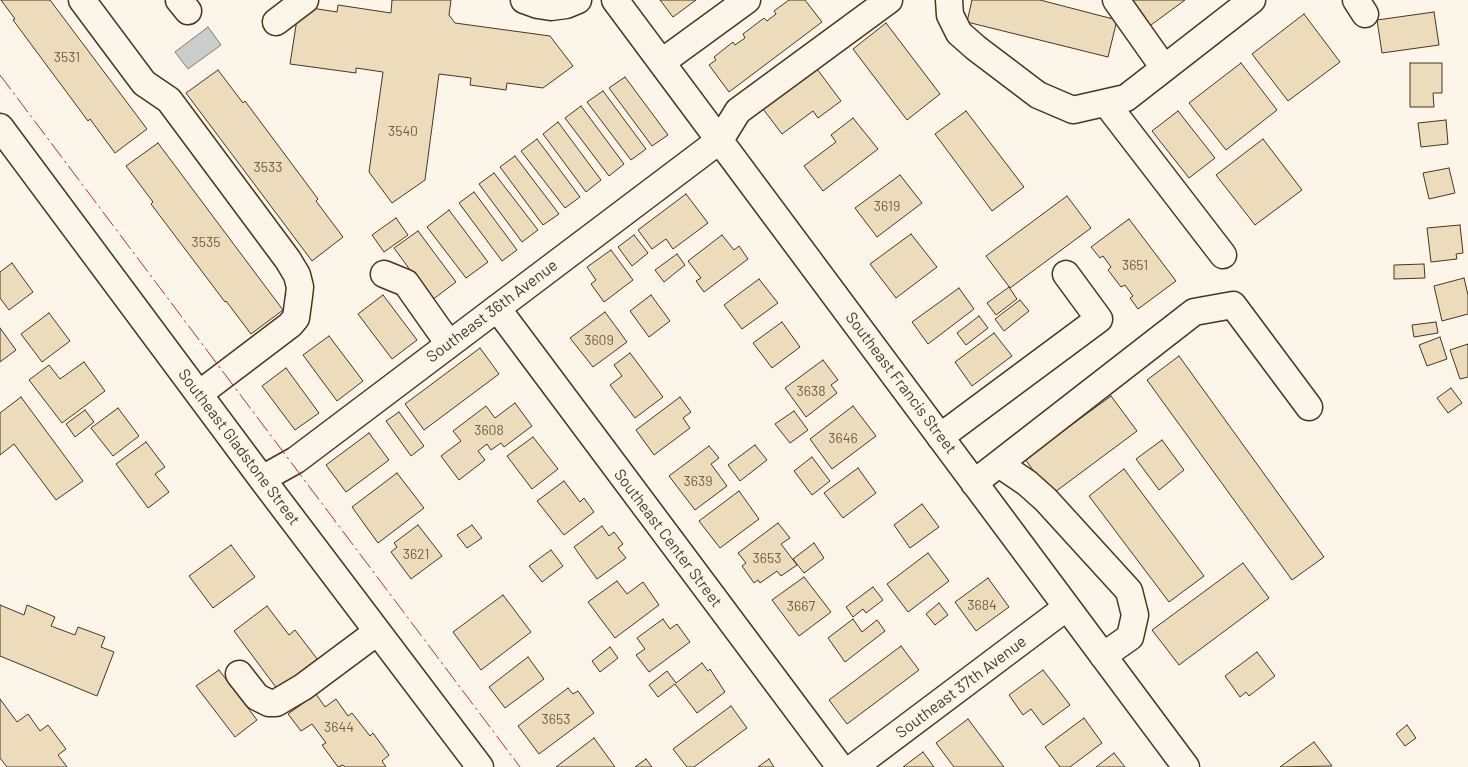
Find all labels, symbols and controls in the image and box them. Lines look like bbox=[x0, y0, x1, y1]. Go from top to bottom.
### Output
house number: 3531 bbox=[54, 49, 80, 65]
house number: 3540 bbox=[388, 123, 418, 139]
house number: 3533 bbox=[254, 159, 282, 175]
house number: 3619 bbox=[874, 198, 900, 214]
house number: 3535 bbox=[192, 234, 220, 250]
street label: Southeast 36th Avenue bbox=[423, 255, 561, 367]
house number: 3651 bbox=[1122, 257, 1148, 273]
street label: Southeast Francis Street bbox=[841, 308, 961, 458]
house number: 3609 bbox=[584, 332, 614, 348]
street label: Southeast Gladstone Street bbox=[174, 365, 304, 529]
house number: 3638 bbox=[797, 383, 825, 399]
house number: 3608 bbox=[474, 422, 504, 438]
house number: 3646 bbox=[828, 430, 858, 446]
street label: Southeast Center Street bbox=[610, 465, 726, 611]
house number: 3639 bbox=[684, 473, 712, 489]
house number: 3621 bbox=[403, 546, 429, 562]
house number: 3653 bbox=[753, 550, 781, 566]
house number: 3684 bbox=[967, 597, 997, 613]
house number: 3667 bbox=[787, 598, 815, 614]
street label: Southeast 37th Avenue bbox=[892, 632, 1030, 742]
house number: 3653 bbox=[542, 711, 570, 727]
house number: 3644 bbox=[324, 719, 354, 735]

